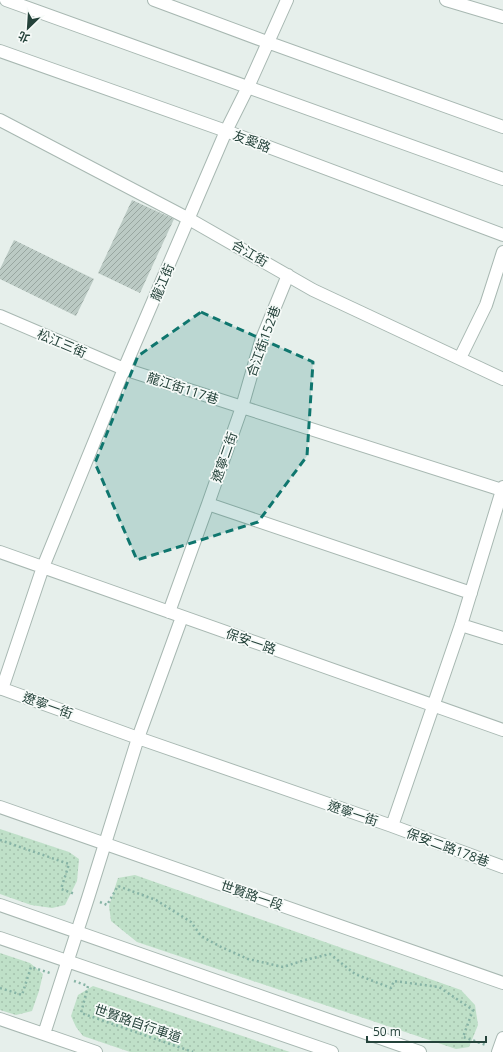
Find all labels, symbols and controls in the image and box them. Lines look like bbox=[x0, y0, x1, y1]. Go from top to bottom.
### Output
north arrow bbox=[8, 8, 48, 48]
text: 北 bbox=[15, 28, 32, 47]
street label: 友愛路 bbox=[231, 126, 273, 156]
street label: 合江街 bbox=[229, 235, 271, 271]
street label: 龍江街 bbox=[146, 261, 178, 303]
street label: 合江街152巷 bbox=[242, 303, 284, 379]
street label: 松江三街 bbox=[35, 325, 89, 361]
street label: 龍江街117巷 bbox=[145, 368, 221, 408]
street label: 遼寧二街 bbox=[207, 429, 241, 485]
street label: 保安一路 bbox=[223, 624, 279, 658]
street label: 遼寧一街 bbox=[20, 688, 76, 722]
street label: 遼寧一街 bbox=[325, 796, 381, 830]
street label: 保安二路178巷 bbox=[404, 824, 492, 870]
street label: 世賢路一段 bbox=[218, 876, 286, 914]
street label: 世賢路自行車道 bbox=[92, 1000, 184, 1046]
scale bar bbox=[367, 1018, 486, 1044]
text: 50 m bbox=[373, 1023, 401, 1040]

